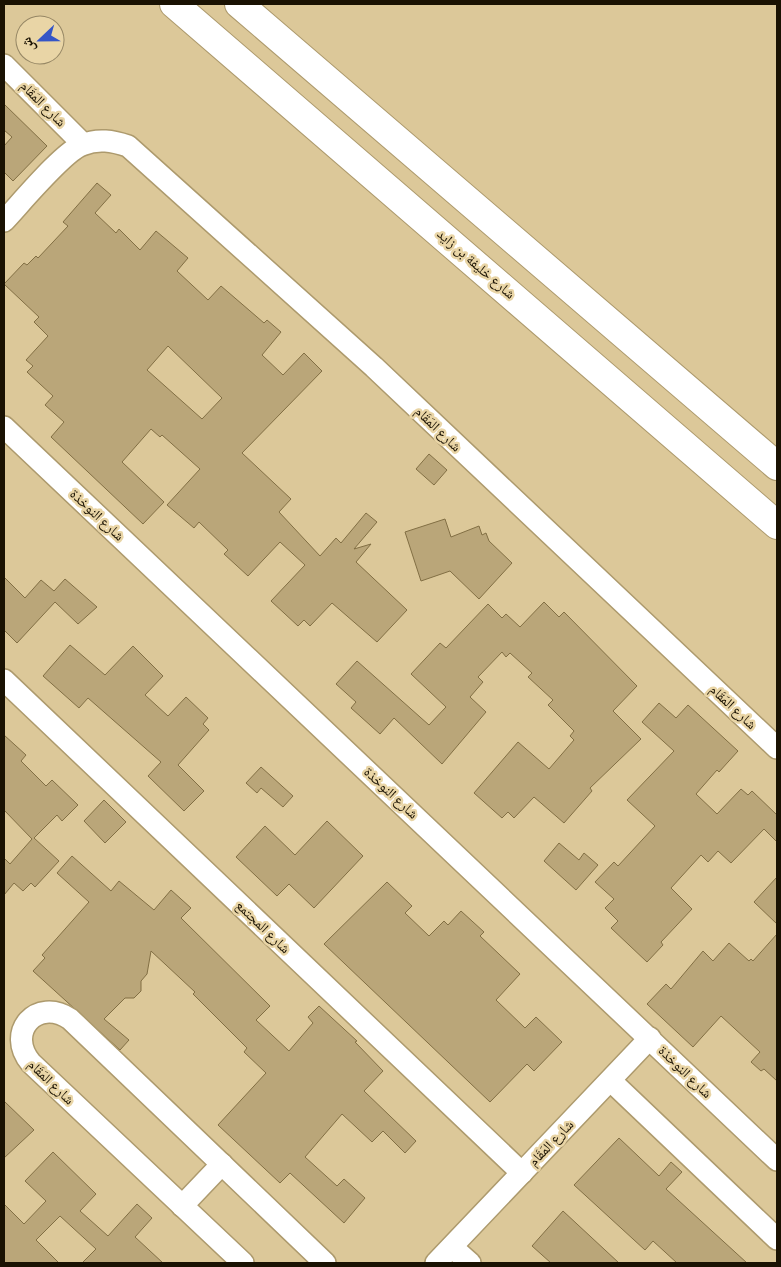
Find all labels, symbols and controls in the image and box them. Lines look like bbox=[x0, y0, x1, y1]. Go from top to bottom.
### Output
north arrow bbox=[15, 15, 65, 65]
text: ش bbox=[18, 34, 39, 55]
street label: شارع المَقَام bbox=[16, 78, 69, 131]
street label: شارع خليفة بن زايد bbox=[433, 225, 518, 303]
street label: شارع المَقَام bbox=[411, 403, 465, 456]
street label: شارع النوخذة bbox=[66, 486, 128, 545]
street label: شارع المَقَام bbox=[705, 681, 760, 734]
street label: شارع النوخذة bbox=[360, 764, 422, 823]
street label: شارع المجتمع bbox=[232, 897, 294, 958]
street label: شارع النوخذة bbox=[654, 1042, 715, 1102]
street label: شارع المَقَام bbox=[24, 1056, 78, 1109]
street label: شارع المَقَام bbox=[525, 1116, 578, 1170]

